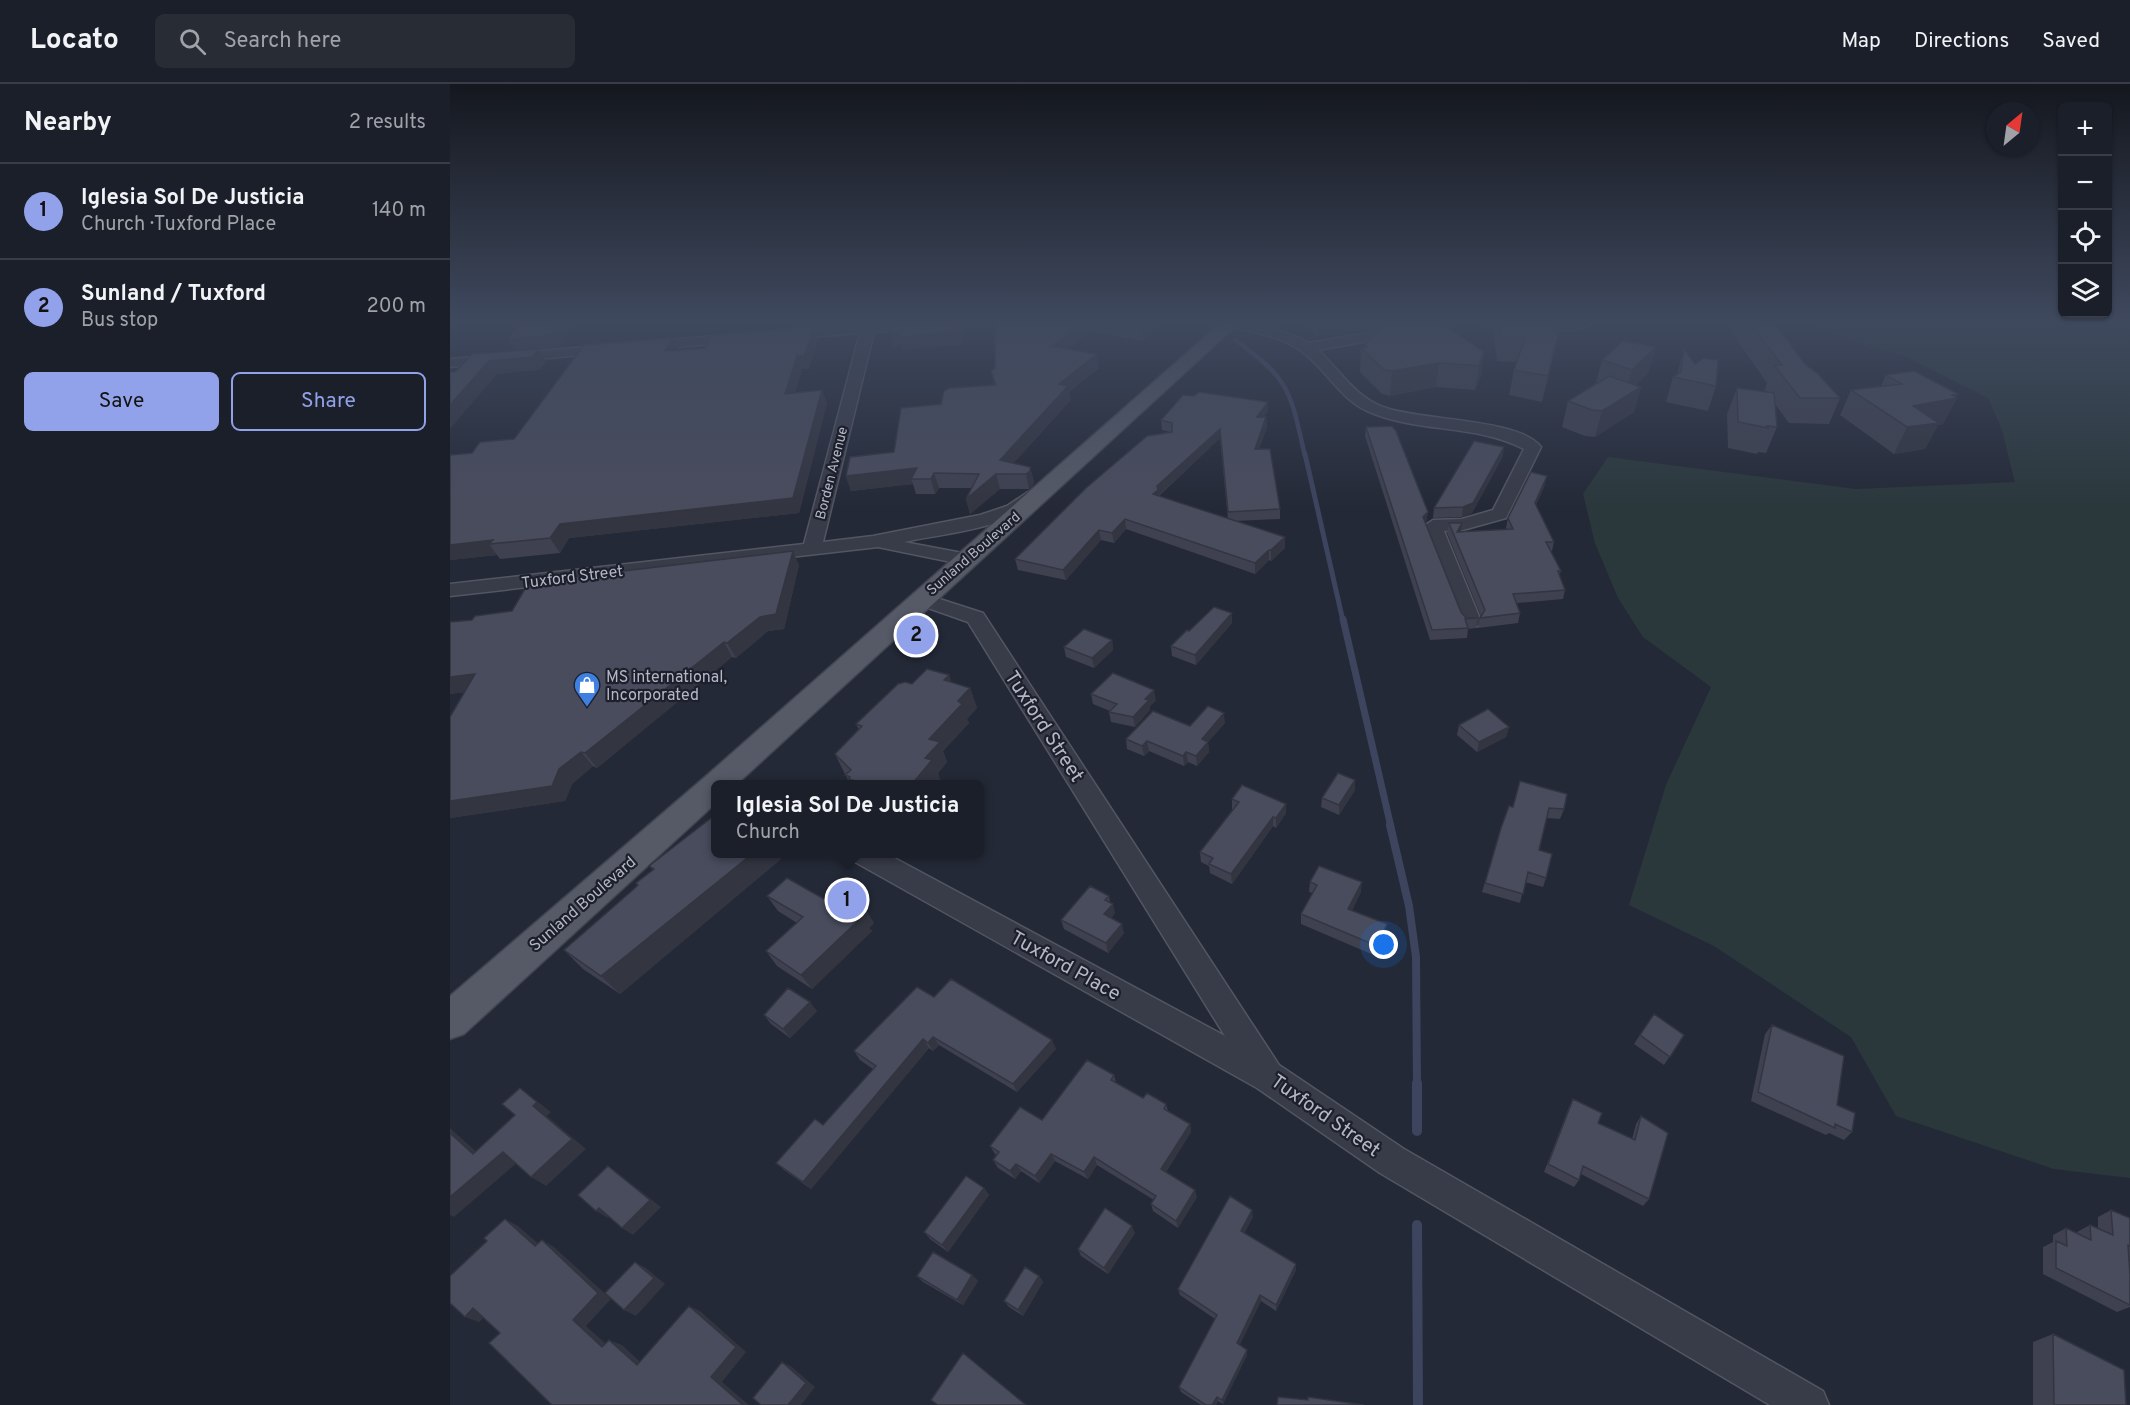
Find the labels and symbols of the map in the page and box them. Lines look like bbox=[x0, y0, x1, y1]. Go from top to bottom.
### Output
north arrow bbox=[1986, 102, 2040, 156]
street label: Borden Avenue bbox=[813, 425, 852, 522]
street label: Sunland Boulevard bbox=[924, 509, 1024, 599]
street label: Tuxford Street bbox=[520, 562, 624, 594]
pin: 2 bbox=[896, 612, 936, 658]
street label: Tuxford Street bbox=[998, 666, 1089, 788]
place label: MS international, Incorporated bbox=[606, 668, 727, 706]
shop icon: MS international, Incorporated bbox=[572, 670, 602, 708]
street label: Sunland Boulevard bbox=[526, 853, 641, 956]
pin: 1 bbox=[828, 878, 866, 922]
street label: Tuxford Place bbox=[1005, 926, 1125, 1008]
your location bbox=[1369, 930, 1398, 959]
street label: Tuxford Street bbox=[1265, 1069, 1385, 1164]

